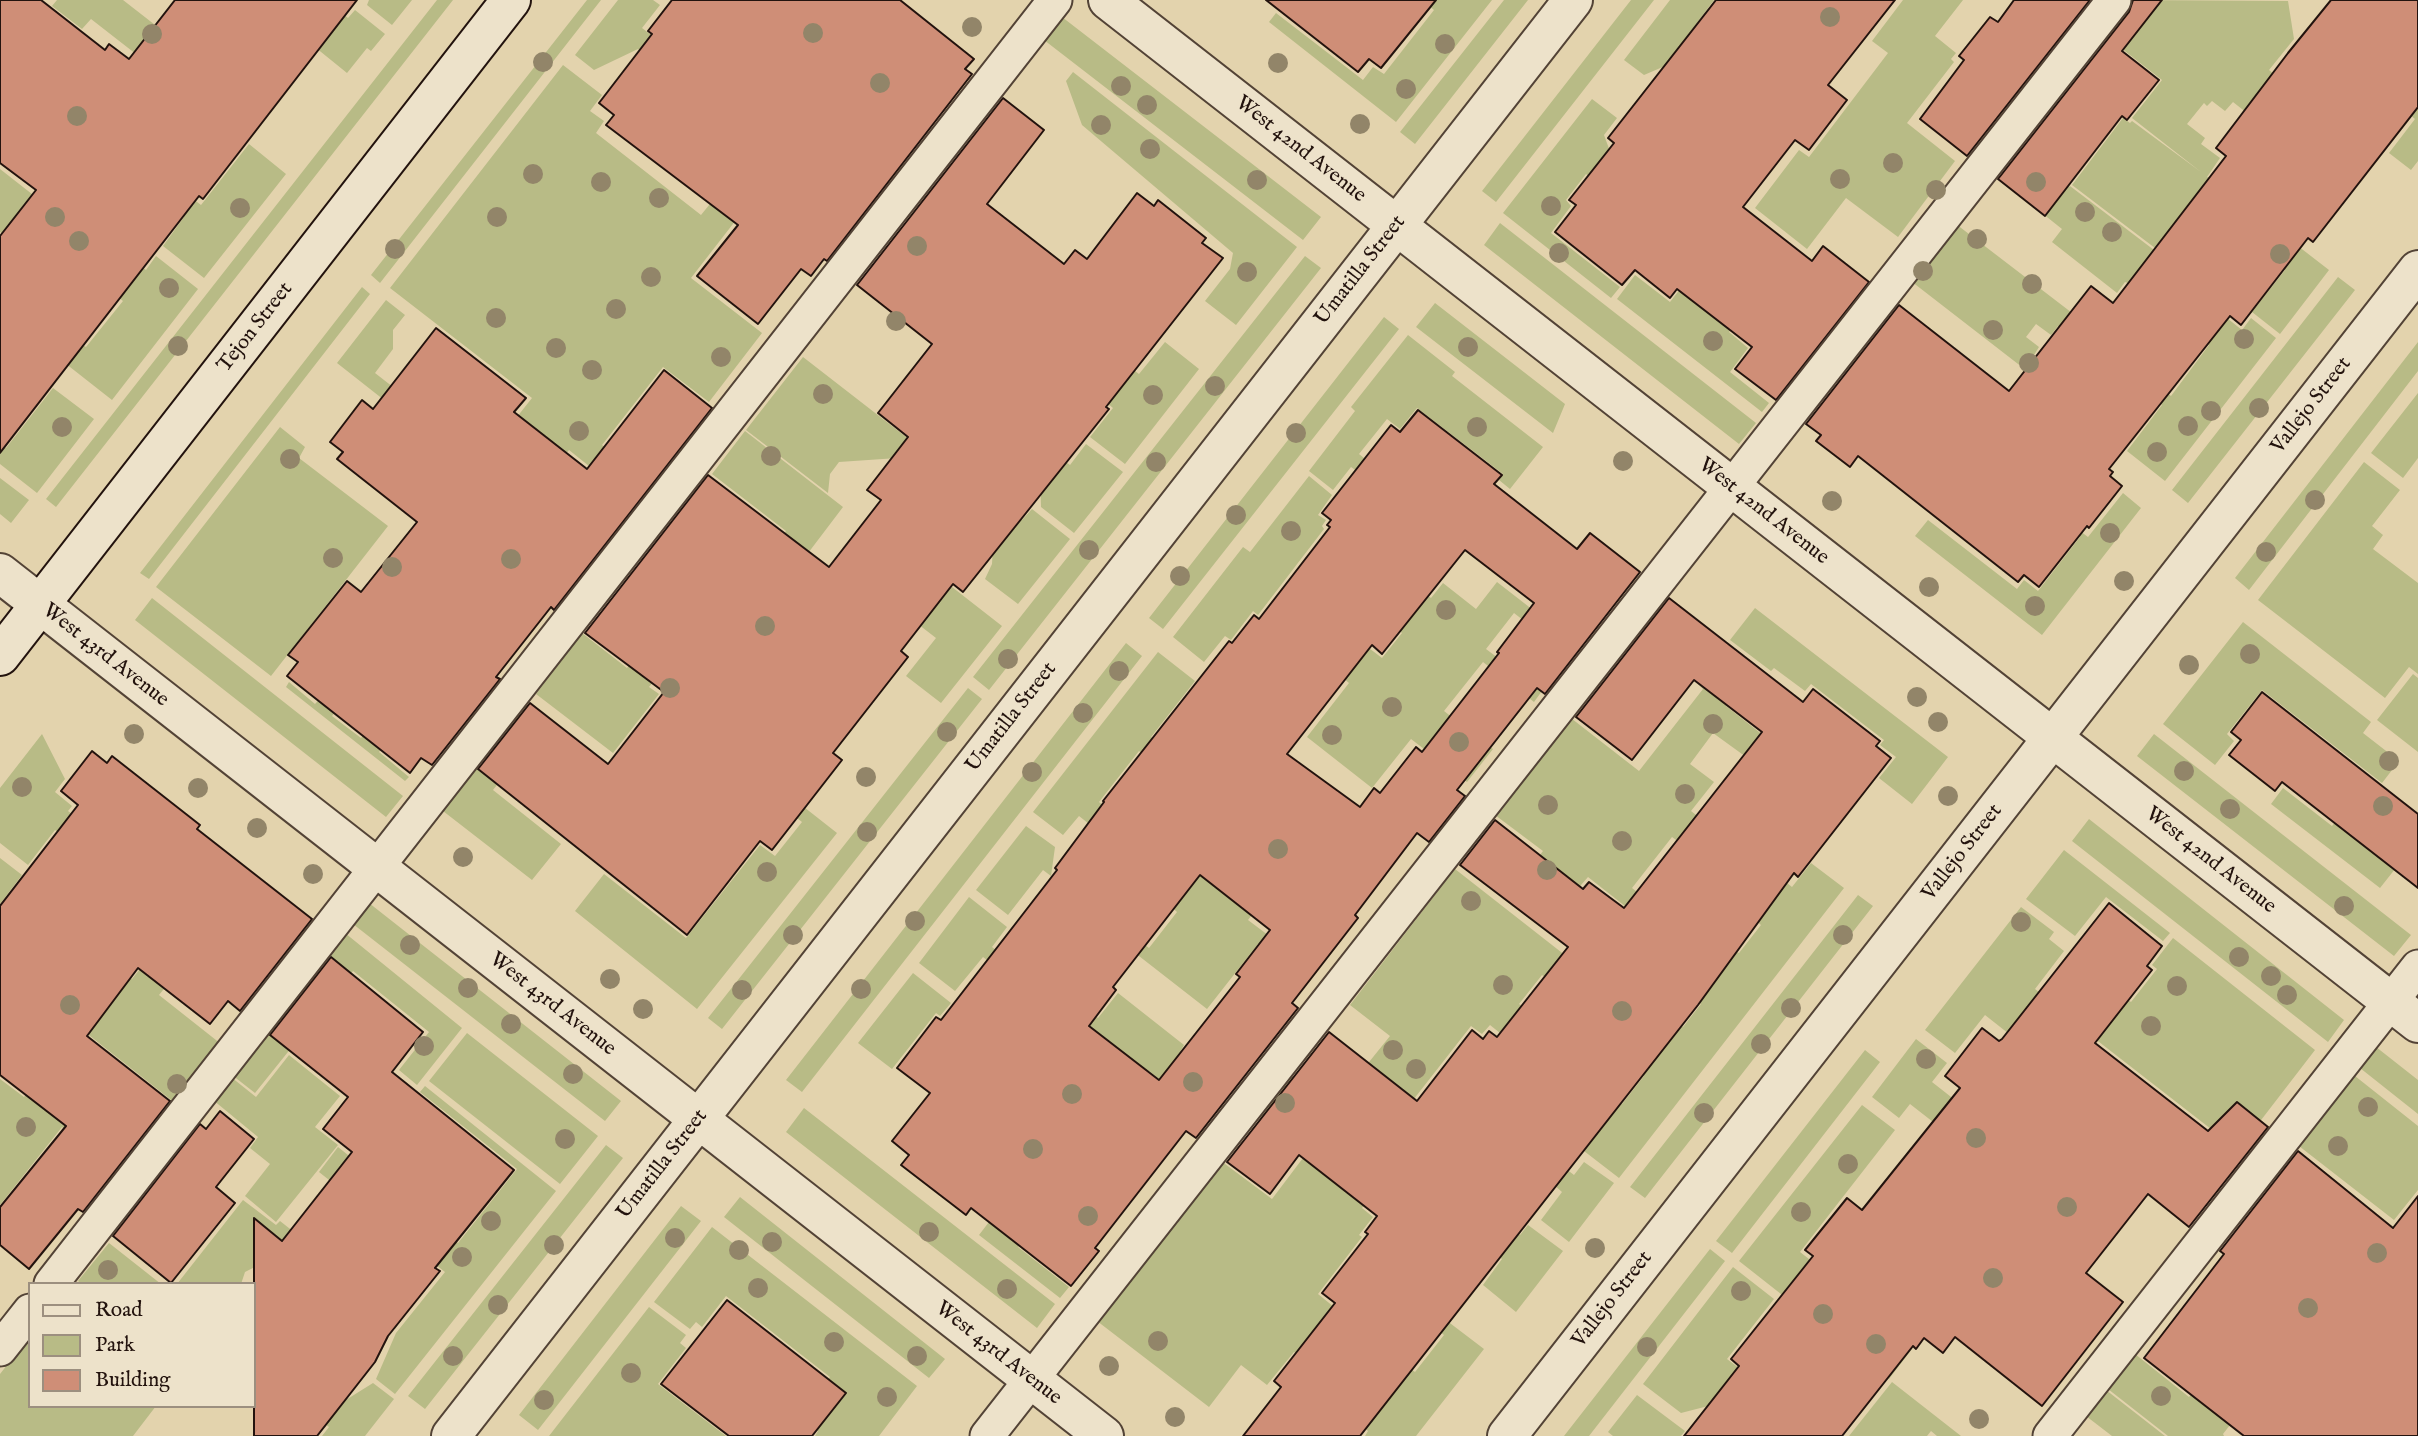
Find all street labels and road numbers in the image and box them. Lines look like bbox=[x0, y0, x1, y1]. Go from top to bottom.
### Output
street label: West 42nd Avenue bbox=[1230, 91, 1370, 209]
street label: Umatilla Street bbox=[1310, 211, 1412, 331]
street label: Tejon Street bbox=[213, 278, 299, 378]
street label: Vallejo Street bbox=[2266, 353, 2358, 459]
street label: West 42nd Avenue bbox=[1693, 453, 1833, 571]
street label: West 43rd Avenue bbox=[37, 599, 173, 713]
street label: Umatilla Street bbox=[961, 658, 1063, 778]
street label: Vallejo Street bbox=[1917, 800, 2009, 906]
street label: West 42nd Avenue bbox=[2140, 802, 2280, 920]
street label: West 43rd Avenue bbox=[484, 948, 620, 1062]
street label: Umatilla Street bbox=[612, 1105, 714, 1225]
street label: Vallejo Street bbox=[1567, 1247, 1659, 1353]
street label: West 43rd Avenue bbox=[930, 1297, 1066, 1411]

